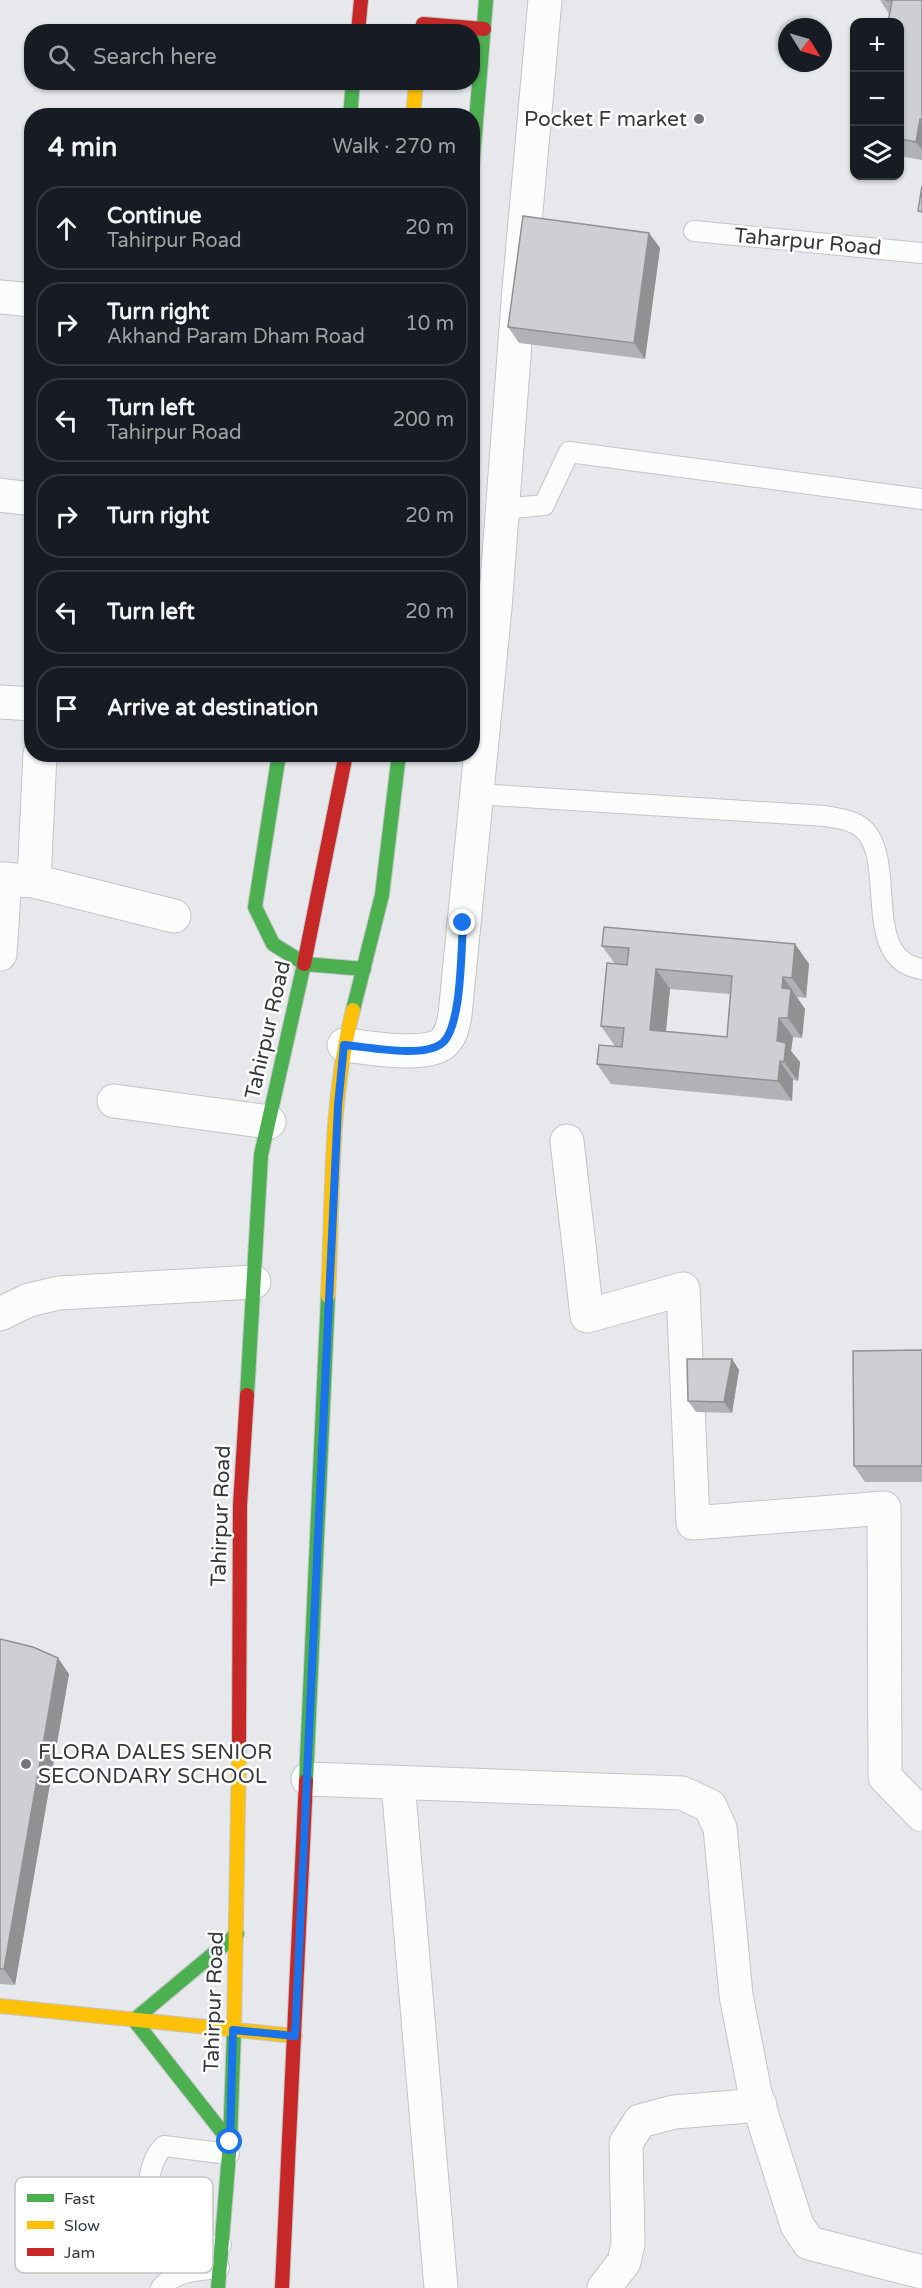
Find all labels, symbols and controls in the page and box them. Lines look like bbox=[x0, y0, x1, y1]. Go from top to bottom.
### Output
north arrow bbox=[778, 18, 832, 72]
map controls bbox=[850, 18, 904, 180]
button: + bbox=[850, 18, 904, 72]
search box bbox=[24, 24, 480, 90]
icon: search bbox=[45, 41, 78, 74]
text: Search here bbox=[93, 44, 217, 70]
button: − bbox=[850, 72, 904, 126]
place label: Pocket F market bbox=[524, 107, 687, 132]
marker: Pocket F market bbox=[692, 112, 706, 126]
button: layers bbox=[850, 126, 904, 180]
text: 4 min bbox=[48, 132, 117, 163]
text: Walk · 270 m bbox=[333, 135, 456, 159]
text: Continue bbox=[107, 203, 202, 229]
icon: ahead bbox=[50, 212, 83, 245]
text: 20 m bbox=[405, 216, 454, 240]
street label: Taharpur Road bbox=[733, 223, 883, 261]
text: Tahirpur Road bbox=[107, 229, 242, 253]
text: Turn right bbox=[107, 299, 209, 325]
icon: right bbox=[50, 308, 83, 341]
text: 10 m bbox=[405, 312, 454, 336]
text: Akhand Param Dham Road bbox=[107, 325, 365, 349]
text: Turn left bbox=[107, 395, 195, 421]
icon: left bbox=[50, 404, 83, 437]
text: 200 m bbox=[393, 408, 454, 432]
text: Tahirpur Road bbox=[107, 421, 242, 445]
icon: right bbox=[50, 500, 83, 533]
text: Turn right bbox=[107, 503, 209, 529]
text: 20 m bbox=[405, 504, 454, 528]
icon: left bbox=[50, 596, 83, 629]
text: Turn left bbox=[107, 599, 195, 625]
text: 20 m bbox=[405, 600, 454, 624]
icon: arrive bbox=[50, 692, 83, 725]
text: Arrive at destination bbox=[107, 695, 318, 721]
route end bbox=[449, 909, 475, 935]
street label: Tahirpur Road bbox=[240, 958, 296, 1102]
street label: Tahirpur Road bbox=[206, 1445, 236, 1587]
place label: FLORA DALES SENIOR SECONDARY SCHOOL bbox=[38, 1740, 272, 1789]
marker: FLORA DALES SENIOR SECONDARY SCHOOL bbox=[19, 1757, 33, 1771]
street label: Tahirpur Road bbox=[199, 1931, 229, 2073]
route start bbox=[216, 2128, 242, 2154]
legend bbox=[15, 2177, 213, 2273]
text: Fast bbox=[64, 2189, 95, 2209]
text: Slow bbox=[64, 2216, 100, 2236]
text: Jam bbox=[64, 2243, 95, 2263]

